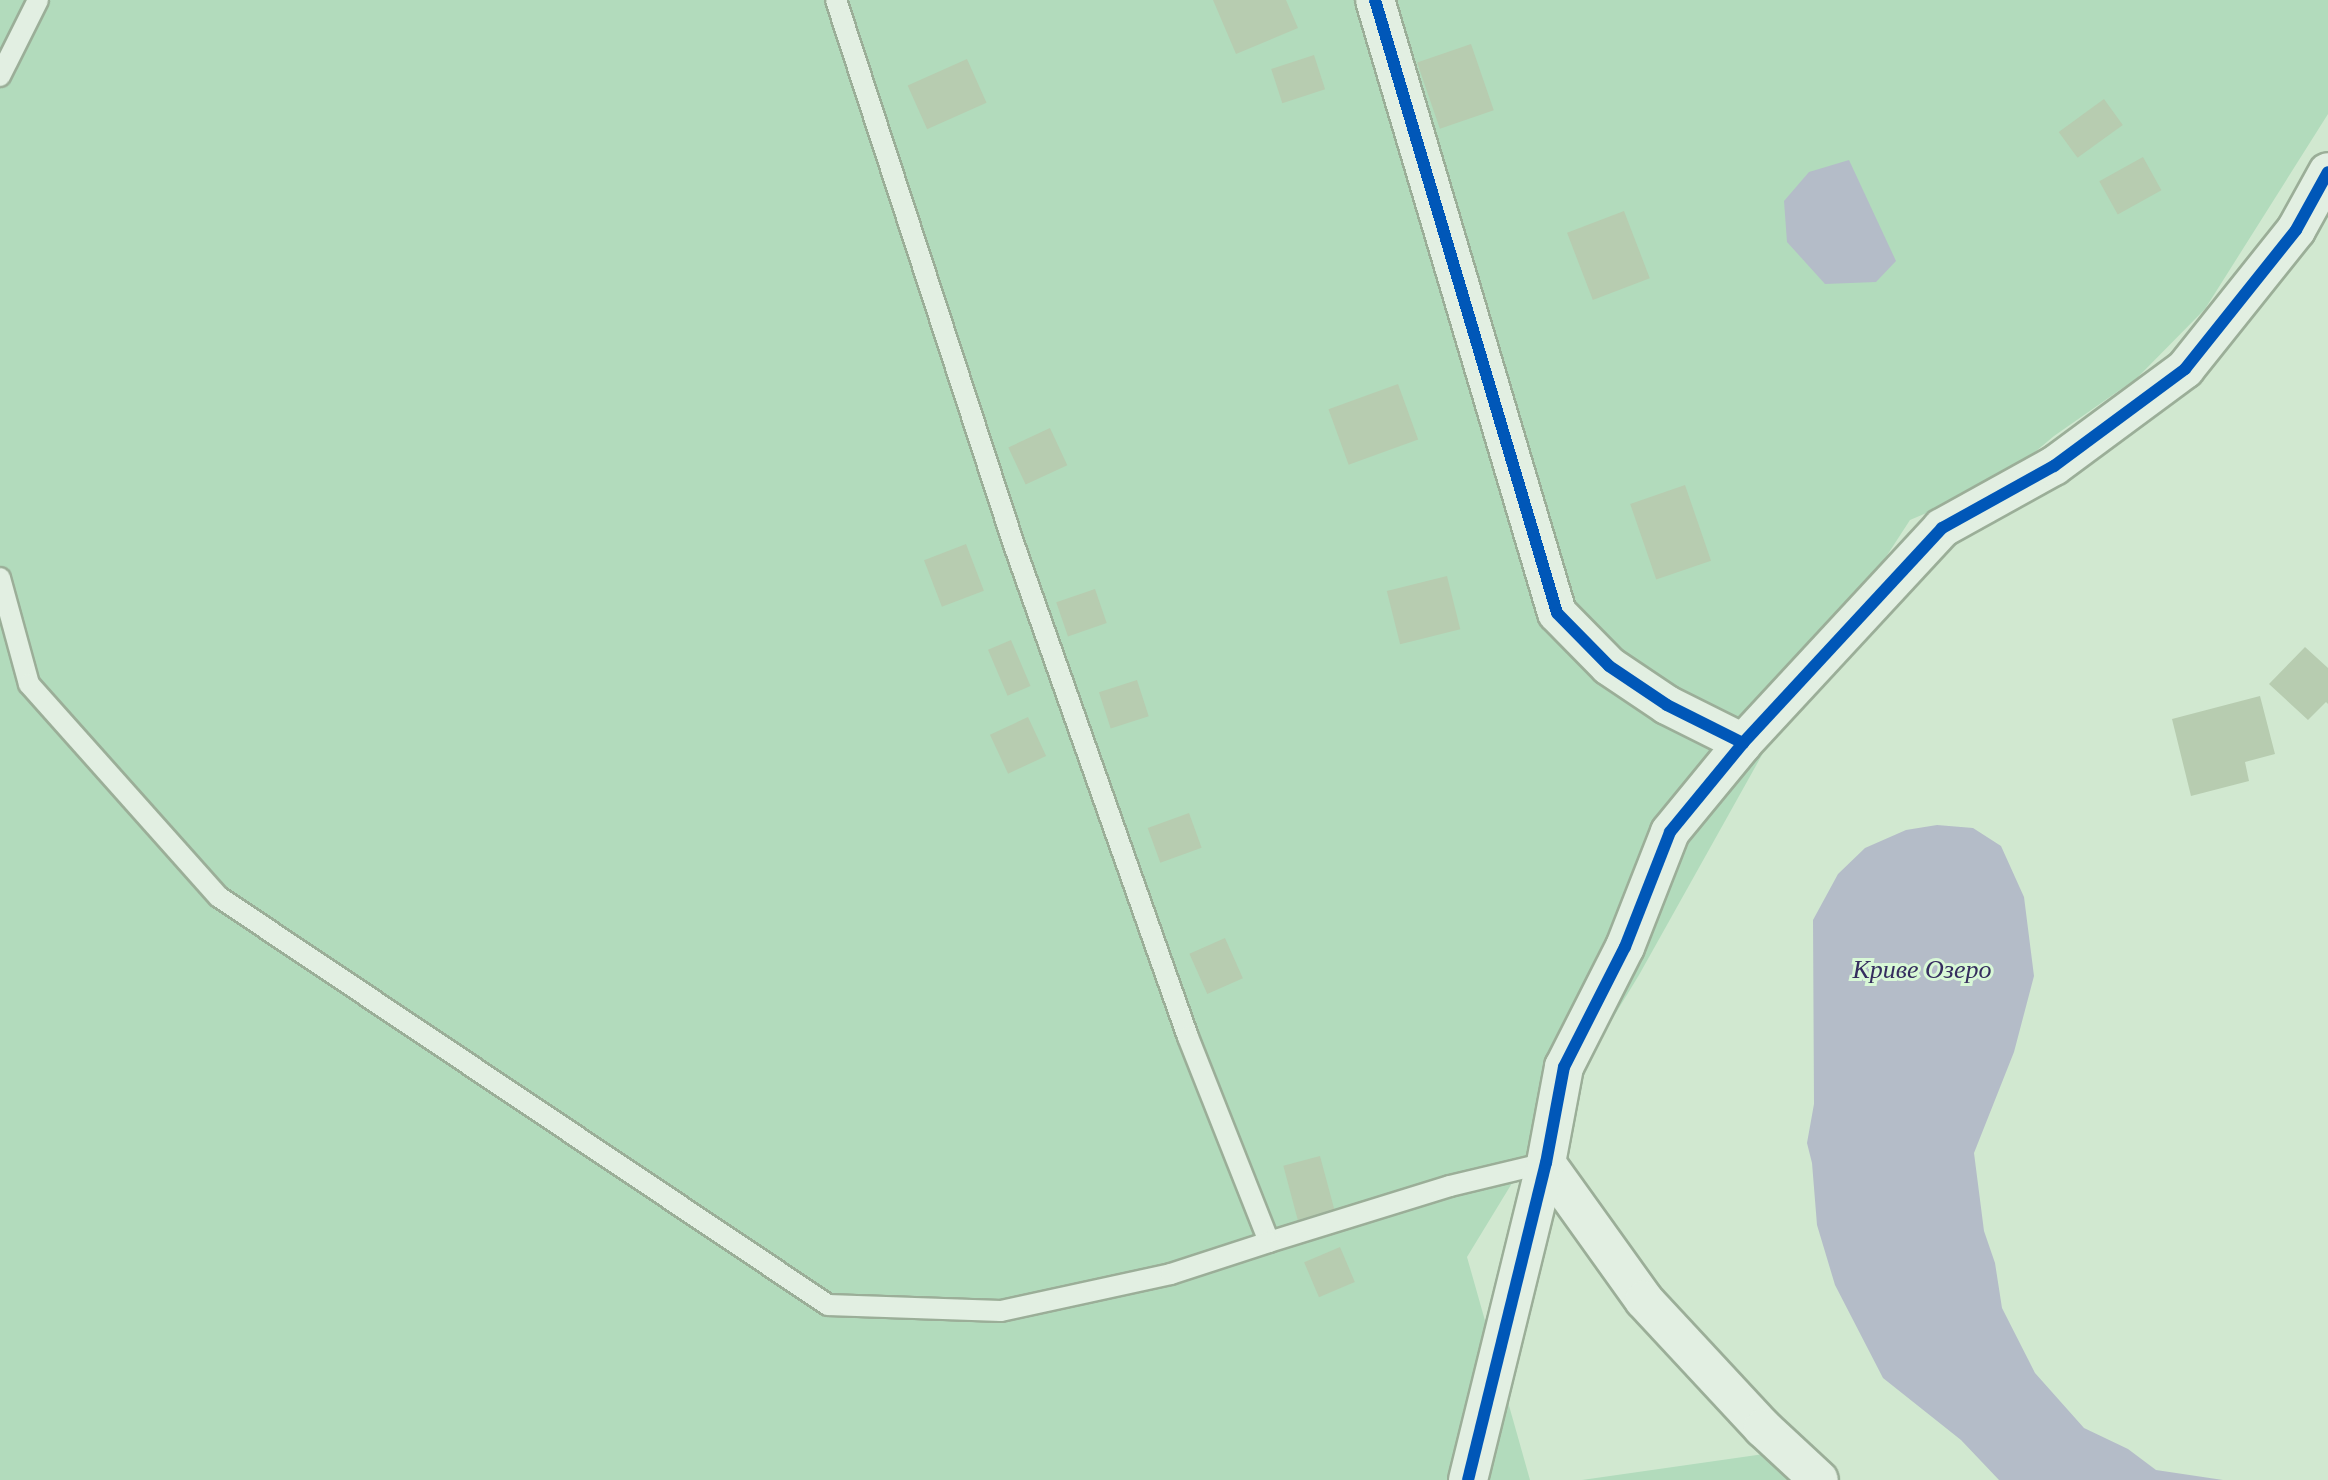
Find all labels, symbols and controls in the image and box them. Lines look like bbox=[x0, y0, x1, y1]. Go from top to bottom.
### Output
water label: Криве Озеро bbox=[1852, 954, 1992, 986]

